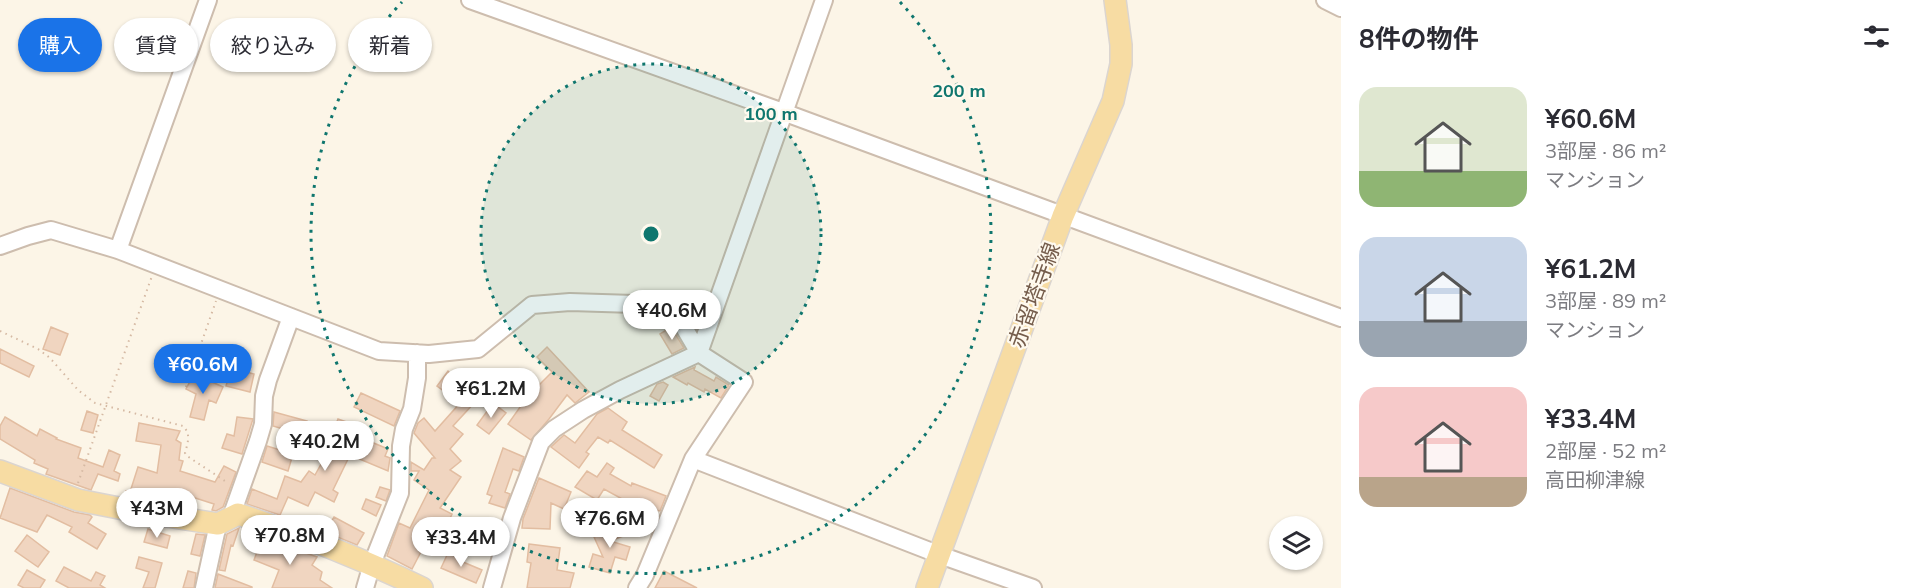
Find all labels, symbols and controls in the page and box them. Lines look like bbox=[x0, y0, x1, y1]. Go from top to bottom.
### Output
chip: 購入 bbox=[18, 18, 102, 72]
chip: 賃貸 bbox=[114, 18, 198, 72]
chip: 絞り込み bbox=[210, 18, 336, 72]
chip: 新着 bbox=[348, 18, 432, 72]
icon: filters bbox=[1860, 20, 1893, 53]
text: 8件の物件 bbox=[1359, 22, 1479, 55]
text: 200 m bbox=[932, 79, 986, 102]
text: 100 m bbox=[744, 102, 798, 125]
text: ¥60.6M bbox=[1545, 102, 1636, 135]
icon: home bbox=[1407, 111, 1479, 183]
text: 3部屋 · 86 m² bbox=[1545, 138, 1666, 163]
text: マンション bbox=[1545, 167, 1645, 192]
centre of rings bbox=[641, 224, 661, 244]
street label: 赤留塔寺線 bbox=[1002, 239, 1066, 351]
text: ¥61.2M bbox=[1545, 252, 1636, 285]
icon: home bbox=[1407, 261, 1479, 333]
text: 3部屋 · 89 m² bbox=[1545, 288, 1666, 313]
pin: ¥40.6M bbox=[623, 290, 721, 341]
text: ¥40.6M bbox=[637, 297, 707, 322]
text: マンション bbox=[1545, 317, 1645, 342]
pin: ¥60.6M bbox=[154, 344, 252, 395]
text: ¥60.6M bbox=[168, 351, 238, 376]
pin: ¥61.2M bbox=[442, 368, 540, 419]
text: ¥61.2M bbox=[456, 375, 526, 400]
text: ¥33.4M bbox=[1545, 402, 1636, 435]
icon: home bbox=[1407, 411, 1479, 483]
pin: ¥40.2M bbox=[276, 421, 374, 472]
text: ¥40.2M bbox=[290, 428, 360, 453]
text: 2部屋 · 52 m² bbox=[1545, 438, 1666, 463]
text: 高田柳津線 bbox=[1545, 467, 1645, 492]
pin: ¥43M bbox=[121, 488, 193, 539]
text: ¥43M bbox=[130, 495, 184, 520]
pin: ¥76.6M bbox=[561, 498, 659, 549]
text: ¥76.6M bbox=[575, 505, 645, 530]
pin: ¥70.8M bbox=[241, 515, 339, 566]
map controls bbox=[1269, 516, 1323, 570]
button: layers bbox=[1269, 516, 1323, 570]
pin: ¥33.4M bbox=[412, 517, 510, 568]
text: ¥70.8M bbox=[255, 522, 325, 547]
text: ¥33.4M bbox=[426, 524, 496, 549]

